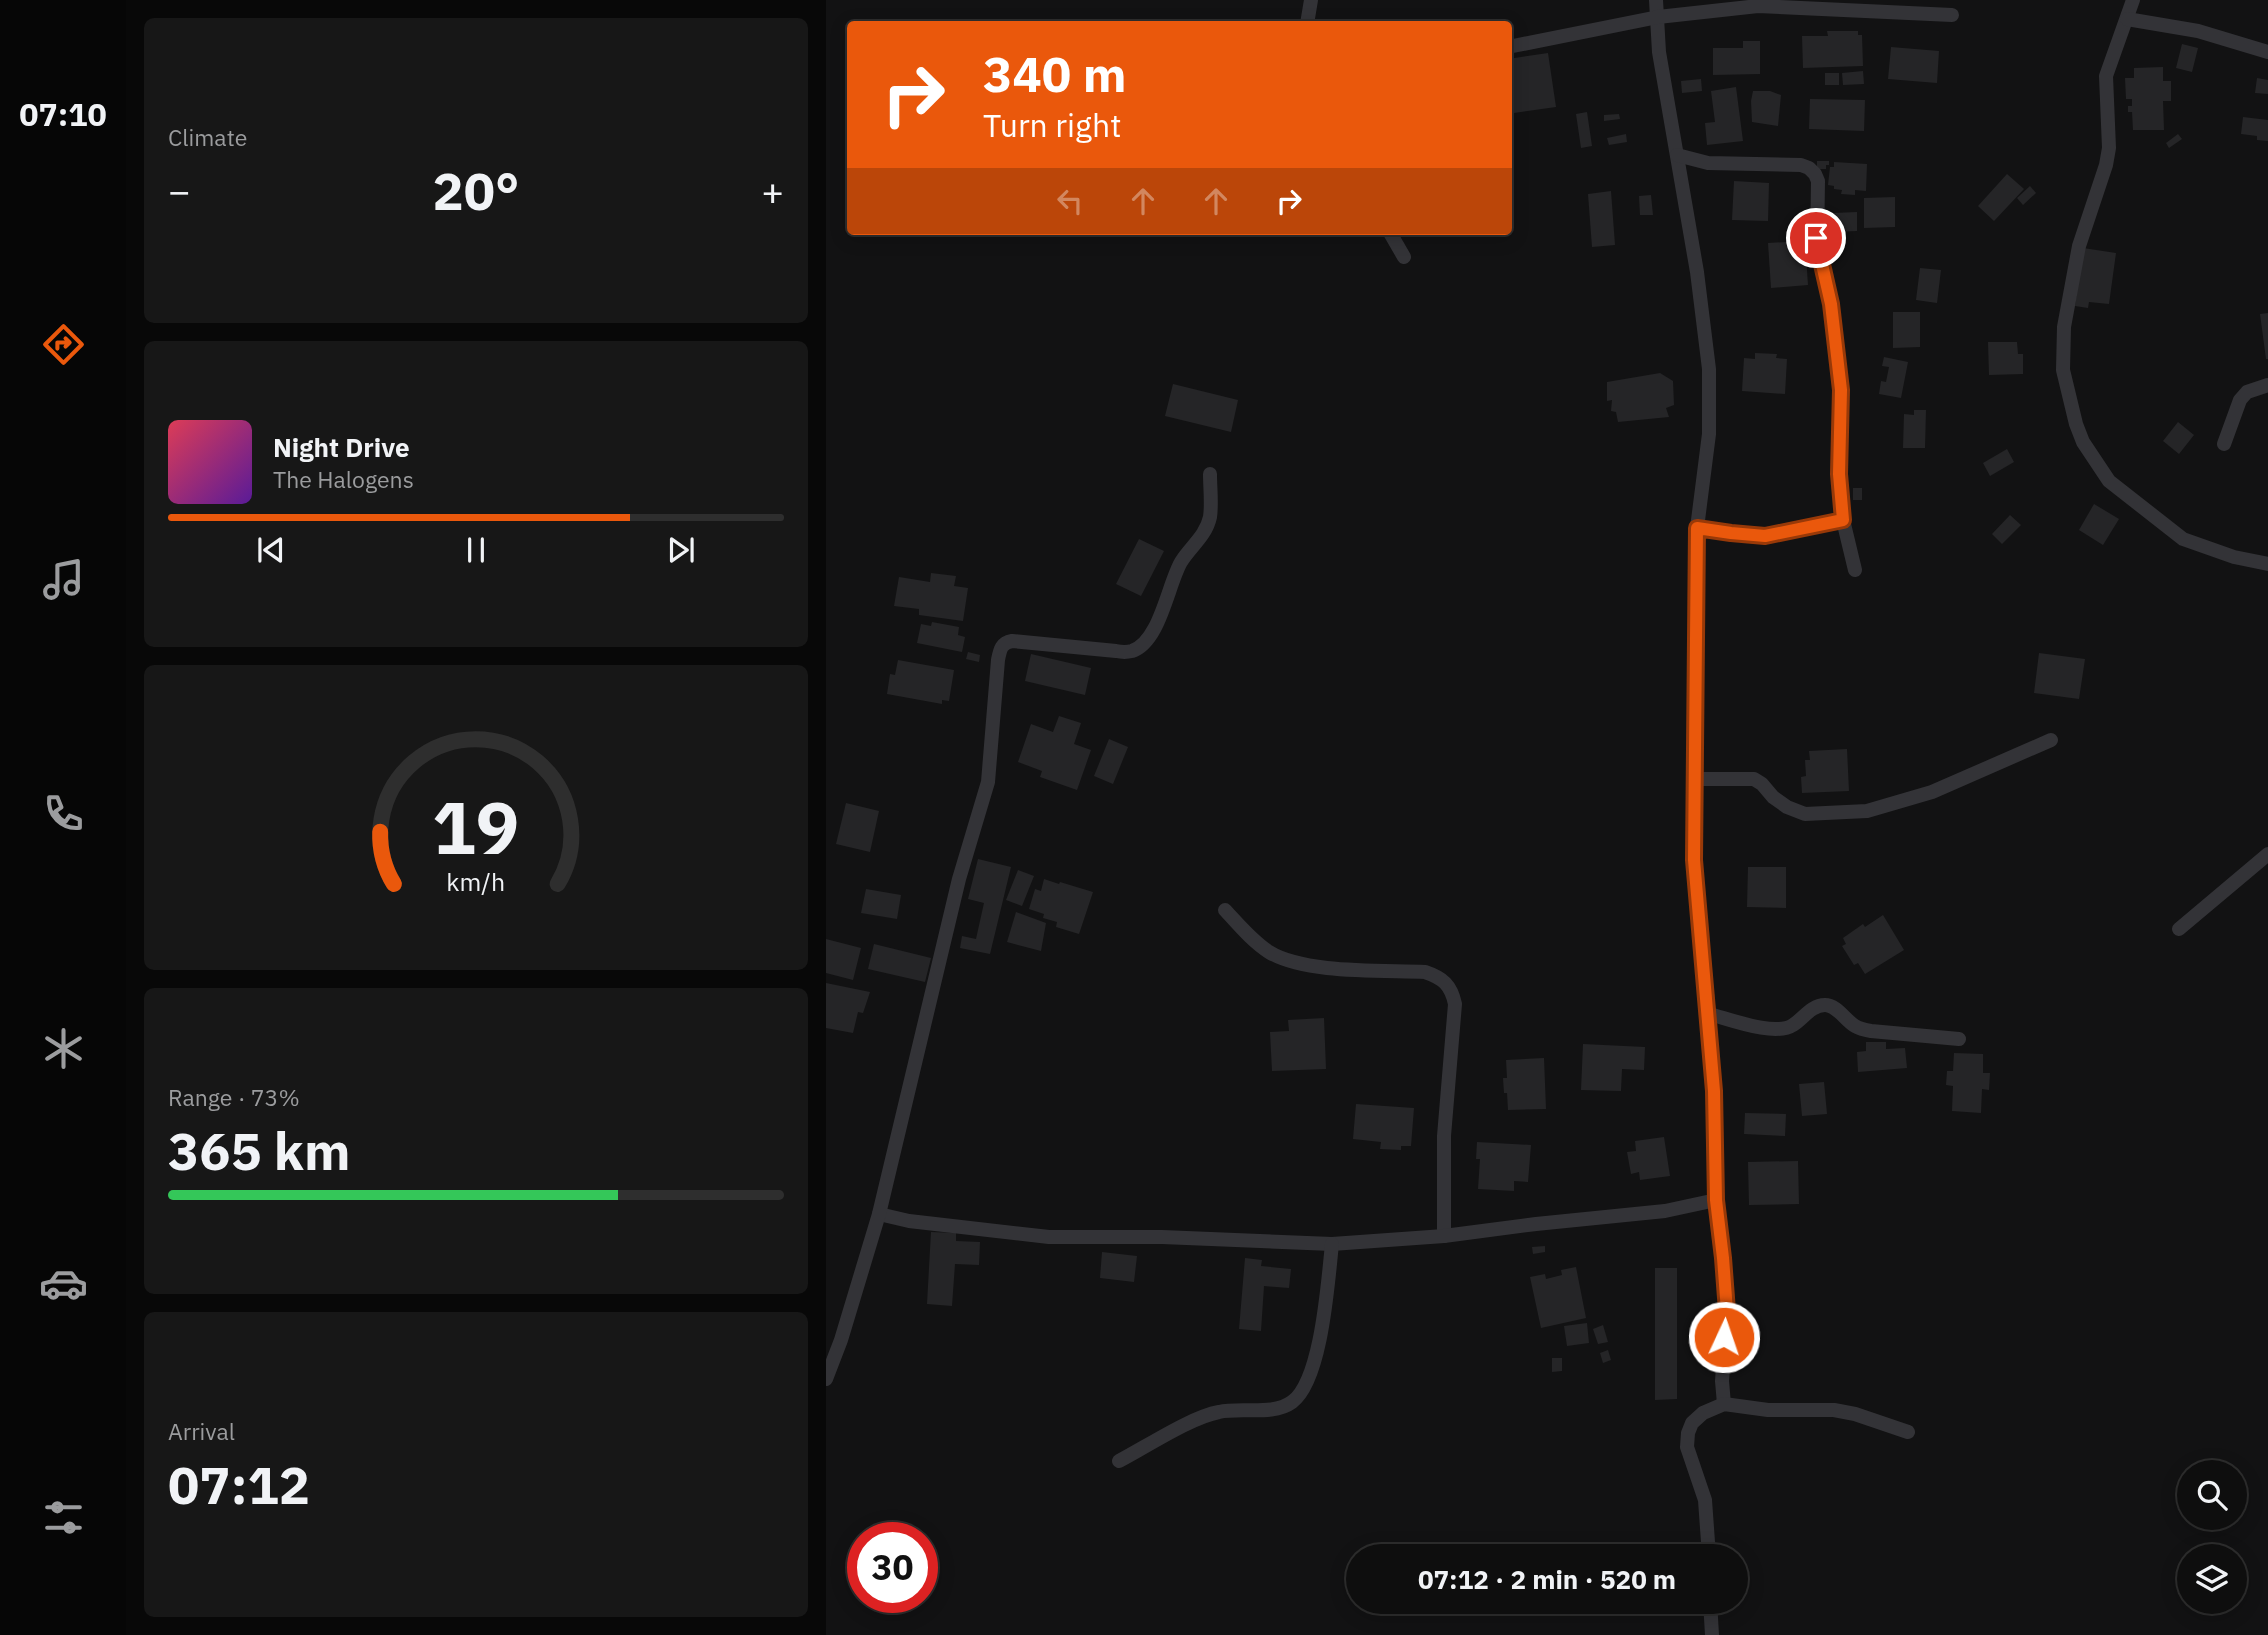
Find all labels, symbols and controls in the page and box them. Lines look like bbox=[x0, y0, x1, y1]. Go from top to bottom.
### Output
text: 340 m bbox=[983, 42, 1127, 105]
icon: right bbox=[868, 49, 959, 140]
text: 07:10 bbox=[19, 93, 107, 135]
text: Turn right bbox=[983, 104, 1121, 146]
text: Climate bbox=[168, 122, 247, 152]
text: 20° bbox=[433, 157, 519, 224]
text: − bbox=[168, 166, 191, 215]
text: + bbox=[761, 166, 784, 215]
icon: left bbox=[1051, 182, 1089, 220]
icon: ahead bbox=[1124, 182, 1162, 220]
icon: ahead bbox=[1197, 182, 1235, 220]
icon: right bbox=[1270, 182, 1308, 220]
pin bbox=[1786, 208, 1846, 268]
icon: arrive bbox=[1797, 219, 1835, 257]
icon: directions bbox=[39, 320, 88, 369]
text: Night Drive bbox=[273, 430, 410, 464]
text: The Halogens bbox=[273, 464, 414, 494]
icon: previous bbox=[252, 531, 290, 569]
icon: pause bbox=[457, 531, 495, 569]
icon: next bbox=[662, 531, 700, 569]
icon: music bbox=[39, 555, 88, 604]
text: 19 bbox=[432, 779, 520, 874]
icon: phone bbox=[39, 789, 88, 838]
text: km/h bbox=[447, 864, 505, 897]
icon: climate bbox=[39, 1024, 88, 1073]
text: Range · 73% bbox=[168, 1082, 300, 1112]
text: 365 km bbox=[168, 1117, 350, 1184]
icon: car bbox=[39, 1259, 88, 1308]
position arrow bbox=[1687, 1300, 1761, 1374]
text: Arrival bbox=[168, 1416, 235, 1446]
text: 07:12 bbox=[168, 1451, 310, 1518]
map controls bbox=[2177, 1460, 2247, 1614]
button: search bbox=[2177, 1460, 2247, 1530]
icon: filters bbox=[39, 1493, 88, 1542]
speed limit sign: 30 bbox=[847, 1522, 938, 1613]
button: layers bbox=[2177, 1544, 2247, 1614]
text: 07:12 · 2 min · 520 m bbox=[1418, 1562, 1676, 1596]

